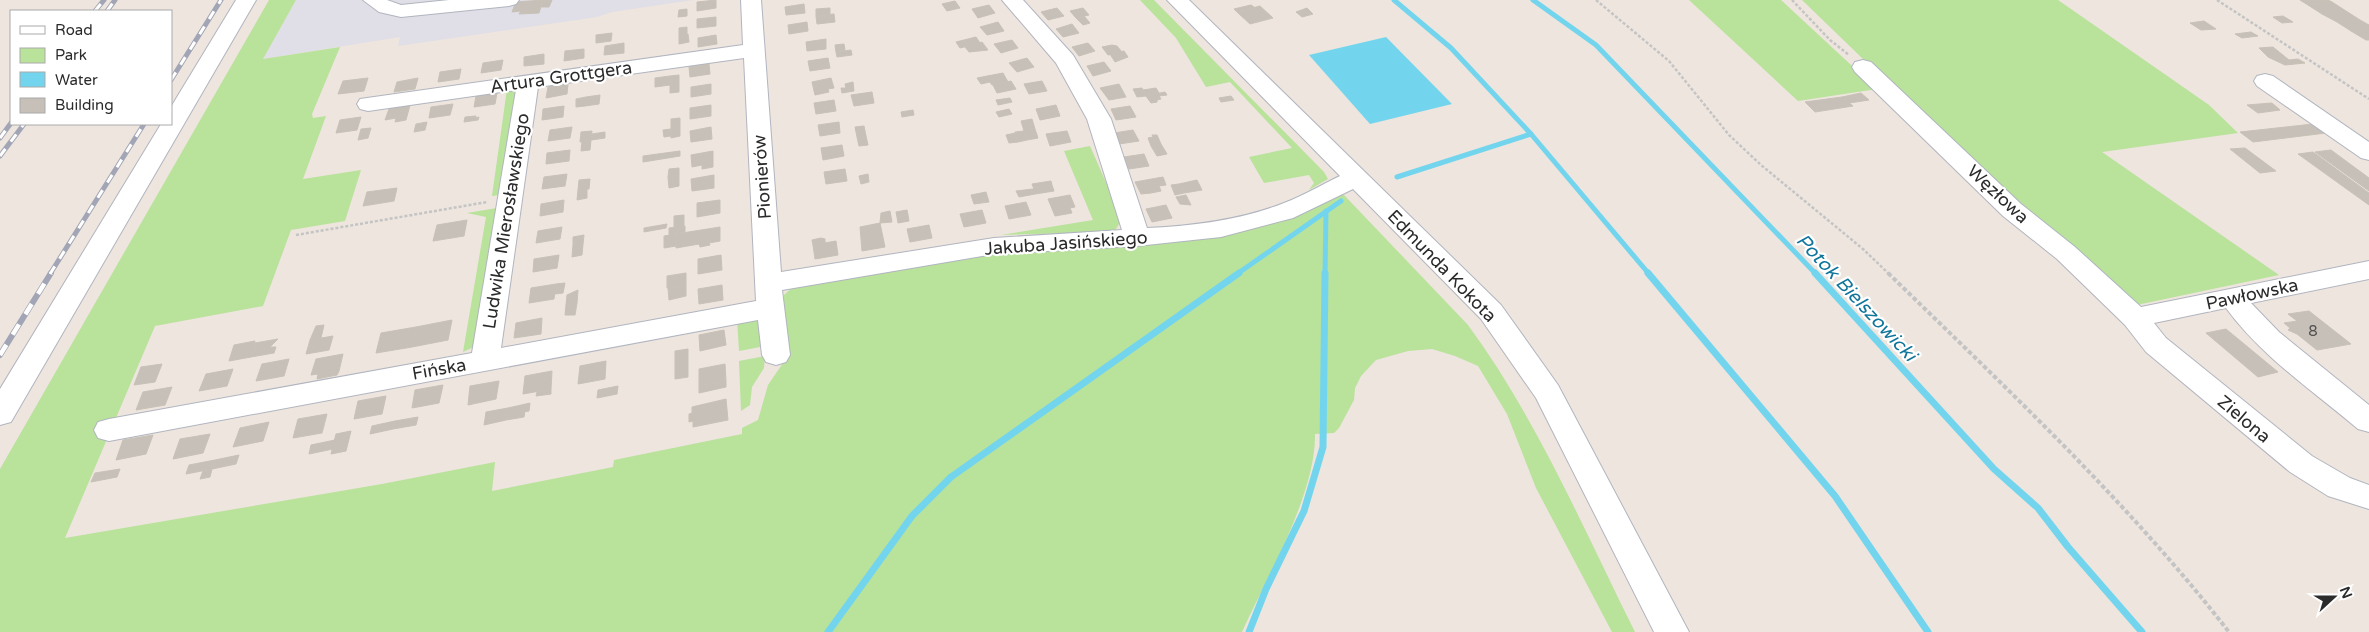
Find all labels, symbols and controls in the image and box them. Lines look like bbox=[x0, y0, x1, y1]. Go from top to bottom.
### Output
legend bbox=[10, 10, 172, 125]
text: Road bbox=[55, 21, 93, 39]
text: Park bbox=[55, 46, 87, 64]
street label: Artura Grottgera bbox=[489, 56, 633, 98]
text: Water bbox=[55, 71, 98, 89]
text: Building bbox=[55, 96, 114, 114]
street label: Ludwika Mierosławskiego bbox=[478, 111, 534, 330]
street label: Pionierów bbox=[748, 134, 776, 220]
street label: Węzłowa bbox=[1963, 160, 2033, 228]
street label: Edmunda Kokota bbox=[1383, 205, 1501, 327]
street label: Jakuba Jasińskiego bbox=[984, 226, 1148, 260]
water label: Potok Bielszowicki bbox=[1792, 229, 1923, 368]
street label: Pawłowska bbox=[2204, 273, 2300, 315]
house number: 8 bbox=[2308, 322, 2318, 340]
street label: Fińska bbox=[410, 353, 468, 385]
street label: Zielona bbox=[2213, 390, 2275, 448]
north arrow bbox=[2309, 572, 2359, 622]
text: N bbox=[2336, 584, 2356, 601]

